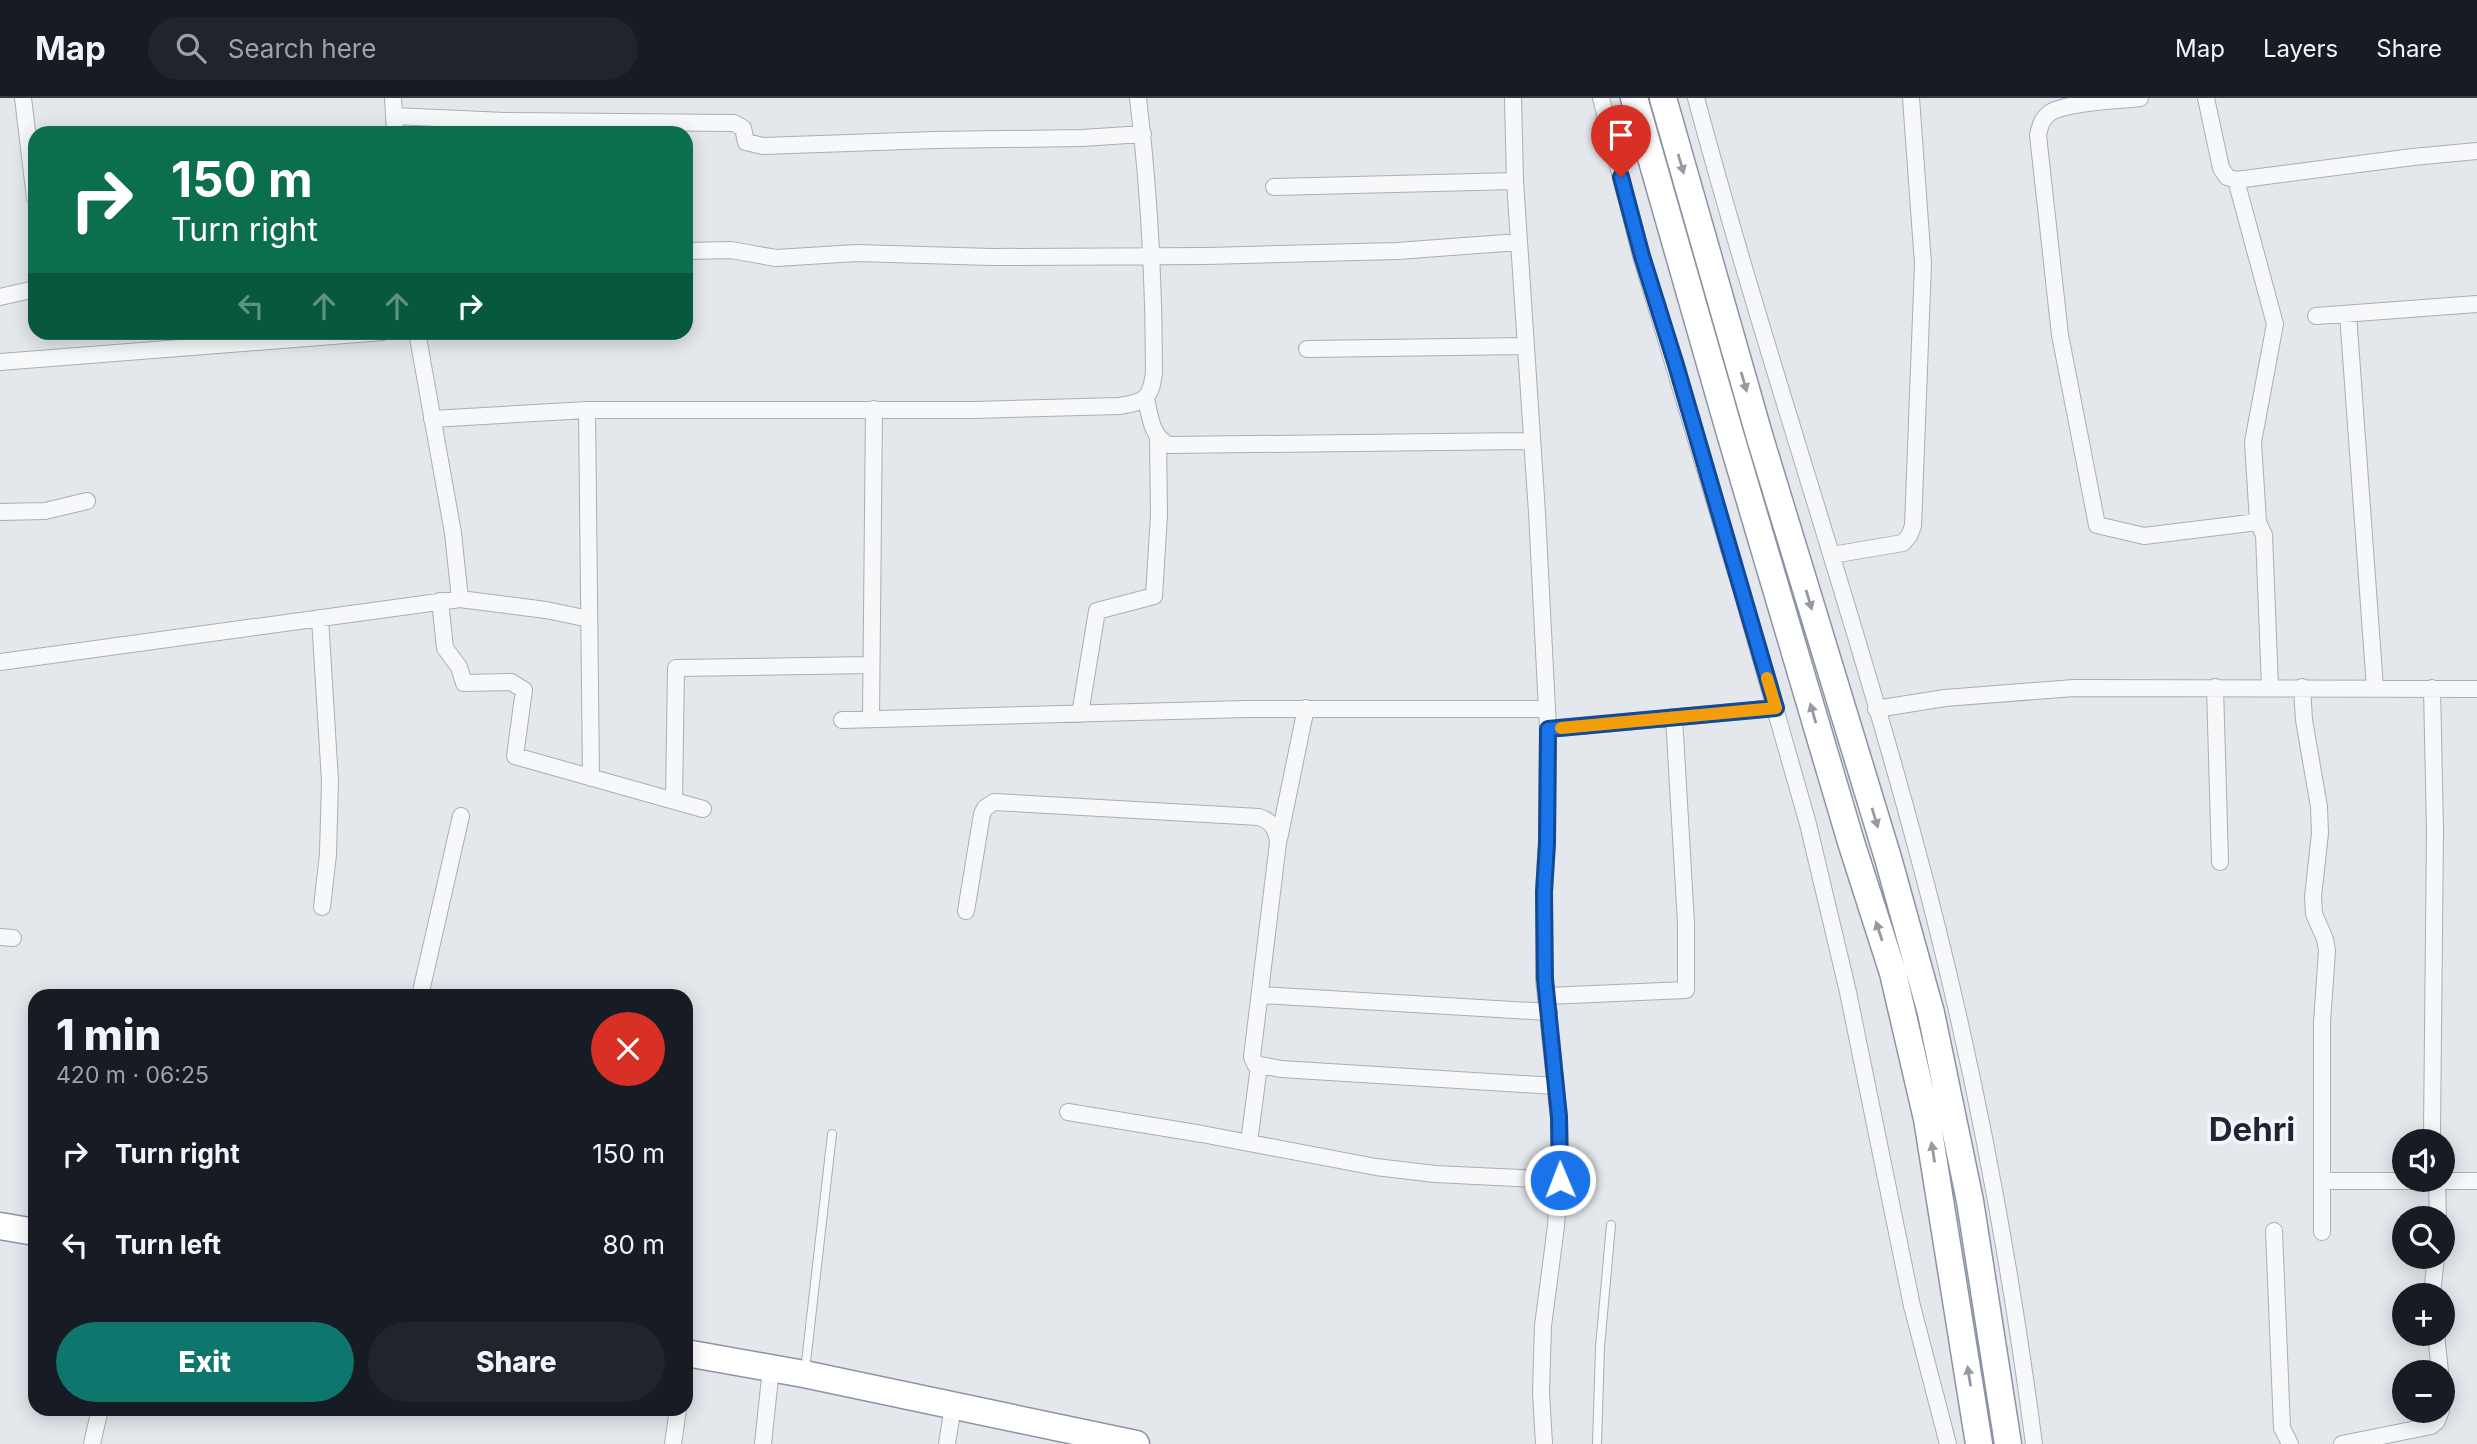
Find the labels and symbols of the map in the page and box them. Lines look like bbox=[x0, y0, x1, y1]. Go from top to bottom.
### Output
pin bbox=[1591, 105, 1651, 177]
one-way arrow bbox=[1676, 153, 1687, 175]
one-way arrow bbox=[1739, 372, 1749, 393]
one-way arrow bbox=[1805, 590, 1815, 611]
one-way arrow bbox=[1807, 703, 1817, 724]
one-way arrow bbox=[1871, 808, 1881, 829]
one-way arrow bbox=[1873, 920, 1884, 941]
district label: Dehri bbox=[2209, 1109, 2295, 1149]
one-way arrow bbox=[1927, 1141, 1938, 1163]
position arrow bbox=[1523, 1143, 1597, 1217]
one-way arrow bbox=[1963, 1365, 1974, 1387]

